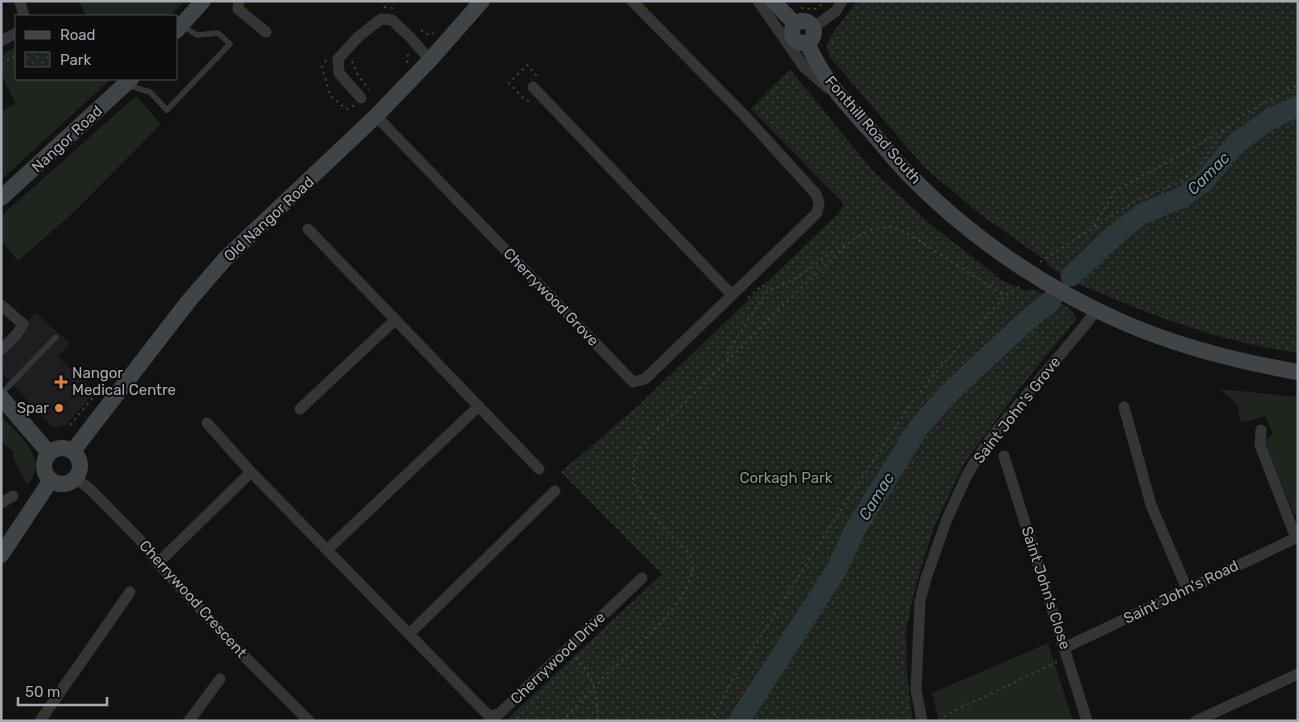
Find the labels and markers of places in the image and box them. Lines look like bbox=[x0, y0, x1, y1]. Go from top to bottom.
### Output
place label: Nangor Medical Centre bbox=[72, 364, 176, 399]
marker: Nangor Medical Centre bbox=[54, 375, 68, 389]
place label: Spar bbox=[17, 399, 49, 417]
marker: Spar bbox=[53, 402, 65, 414]

